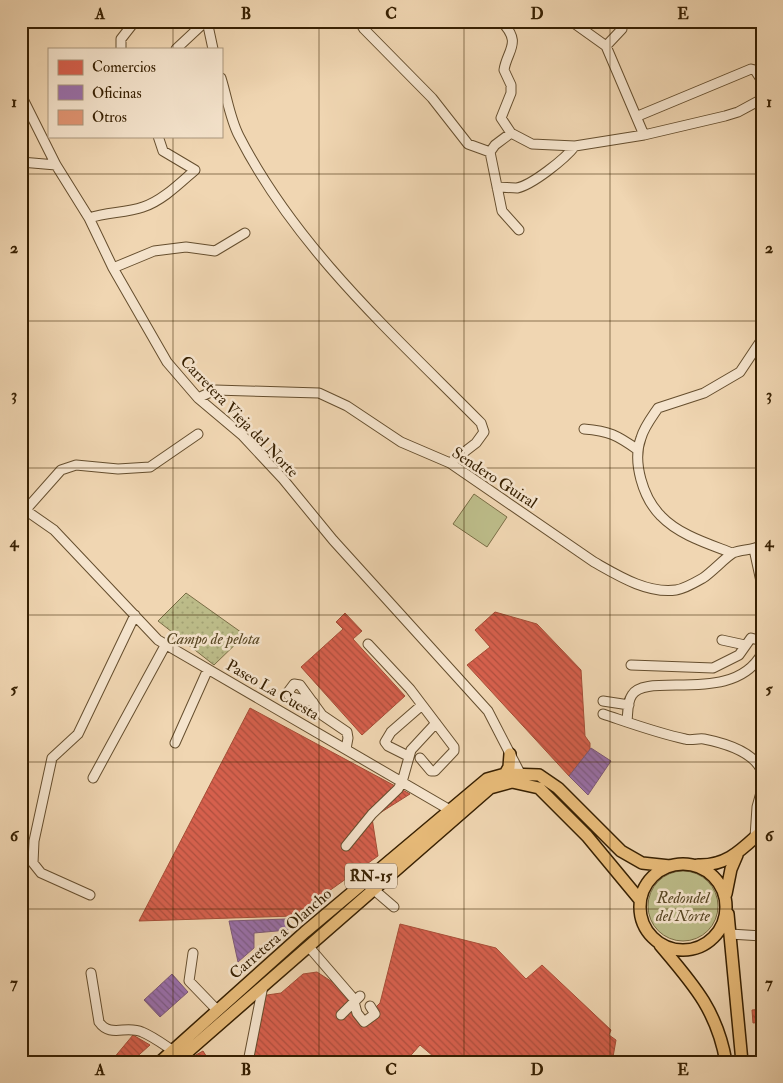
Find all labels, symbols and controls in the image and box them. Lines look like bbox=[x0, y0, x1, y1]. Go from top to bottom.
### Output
text: A bbox=[94, 4, 106, 24]
text: B bbox=[241, 4, 251, 24]
text: C bbox=[385, 4, 397, 24]
text: D bbox=[530, 4, 544, 24]
text: E bbox=[677, 4, 689, 24]
legend bbox=[48, 48, 222, 138]
text: Comercios bbox=[92, 58, 156, 77]
text: Oficinas bbox=[92, 84, 142, 103]
text: 1 bbox=[11, 92, 17, 112]
text: 1 bbox=[766, 92, 772, 112]
text: Otros bbox=[92, 108, 127, 127]
text: 2 bbox=[10, 238, 18, 258]
text: 2 bbox=[765, 238, 773, 258]
street label: Carretera Vieja del Norte bbox=[176, 352, 303, 482]
text: 3 bbox=[11, 385, 17, 405]
text: 3 bbox=[766, 385, 772, 405]
street label: Sendero Guiral bbox=[448, 443, 541, 513]
text: 4 bbox=[9, 532, 20, 552]
text: 4 bbox=[764, 532, 775, 552]
park label: Campo de pelota bbox=[166, 629, 260, 649]
street label: Paseo La Cuesta bbox=[222, 655, 323, 725]
text: 5 bbox=[10, 679, 18, 699]
text: 5 bbox=[765, 679, 773, 699]
text: 6 bbox=[10, 826, 20, 846]
text: 6 bbox=[765, 826, 775, 846]
road number: RN-15 bbox=[345, 864, 397, 888]
street label: Carretera a Olancho bbox=[225, 884, 336, 984]
park label: Redondel del Norte bbox=[655, 888, 711, 926]
text: 7 bbox=[10, 973, 18, 993]
text: 7 bbox=[765, 973, 773, 993]
text: A bbox=[94, 1060, 106, 1080]
text: B bbox=[241, 1060, 251, 1080]
text: C bbox=[385, 1060, 397, 1080]
text: D bbox=[530, 1060, 544, 1080]
text: E bbox=[677, 1060, 689, 1080]

